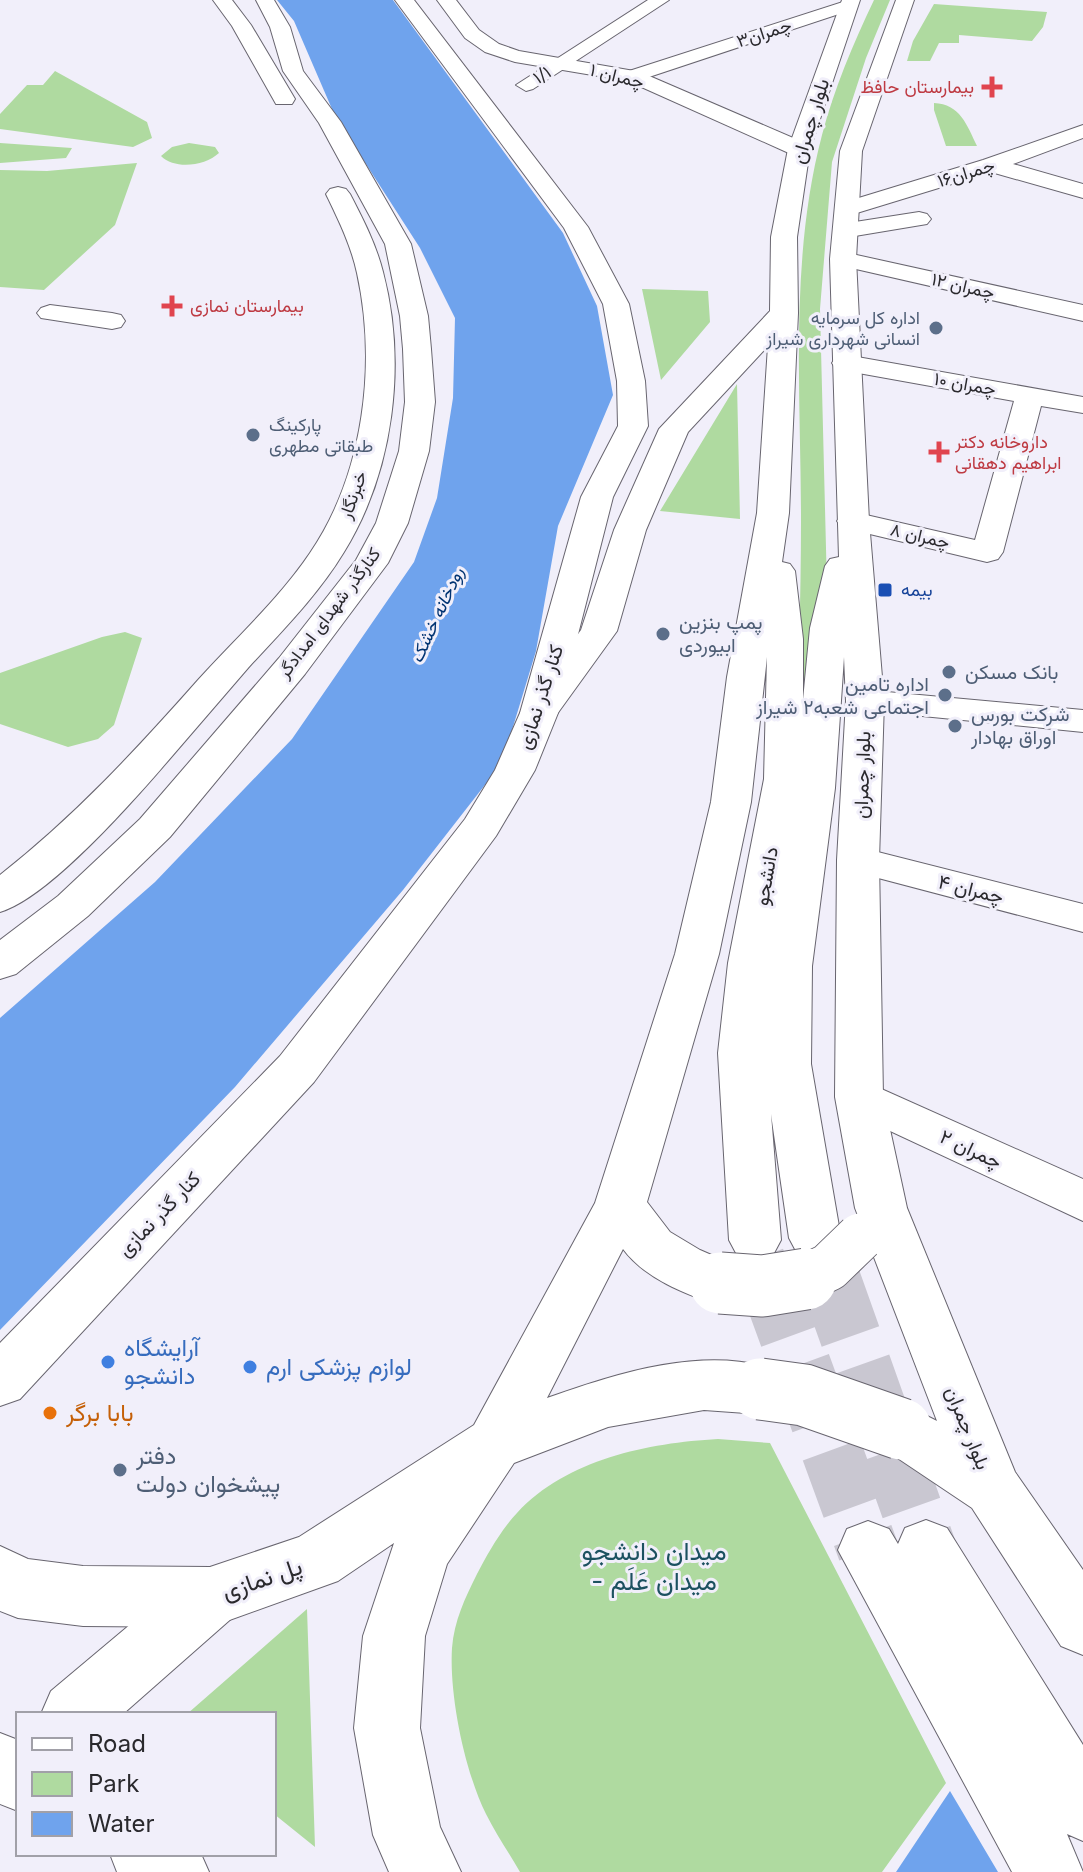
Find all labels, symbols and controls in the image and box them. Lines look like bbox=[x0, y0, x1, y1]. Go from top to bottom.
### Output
street label: چمران۳ bbox=[734, 14, 794, 53]
street label: چمران ۱ bbox=[588, 59, 646, 94]
street label: ۱/۱ bbox=[529, 61, 554, 88]
street label: بلوار چمران bbox=[786, 76, 836, 167]
place label: بیمارستان حافظ bbox=[861, 76, 974, 98]
marker: بیمارستان حافظ bbox=[981, 76, 1003, 98]
street label: چمران۱۶ bbox=[935, 154, 997, 193]
street label: ۱۲ چمران bbox=[929, 268, 997, 305]
marker: بیمارستان نمازی bbox=[161, 295, 183, 317]
place label: بیمارستان نمازی bbox=[190, 295, 304, 317]
place label: اداره کل سرمایه انسانی شهرداری شیراز bbox=[765, 307, 920, 350]
marker: اداره کل سرمایه انسانی شهرداری شیراز bbox=[927, 319, 945, 337]
street label: ۱۰ چمران bbox=[932, 368, 998, 401]
place label: پارکینگ طبقاتی مطهری bbox=[269, 414, 373, 457]
marker: پارکینگ طبقاتی مطهری bbox=[244, 426, 262, 444]
place label: داروخانه دکتر ابراهیم دهقانی bbox=[954, 431, 1062, 475]
marker: داروخانه دکتر ابراهیم دهقانی bbox=[930, 443, 948, 461]
street label: خبرنگار bbox=[334, 468, 372, 523]
street label: ۸ چمران bbox=[888, 519, 952, 554]
street label: کنارگذر شهدای امدادگر bbox=[272, 543, 385, 683]
water label: رودخانه خشک bbox=[405, 564, 469, 666]
place label: بیمه bbox=[901, 579, 933, 600]
marker: بیمه bbox=[876, 581, 894, 599]
place label: پمپ بنزین ابیوردی bbox=[679, 610, 763, 658]
marker: پمپ بنزین ابیوردی bbox=[654, 625, 672, 643]
street label: کنار گذر نمازی bbox=[512, 642, 569, 753]
place label: بانک مسکن bbox=[965, 660, 1059, 684]
marker: بانک مسکن bbox=[940, 663, 958, 681]
place label: اداره تامین اجتماعی شعبه۲ شیراز bbox=[755, 672, 929, 720]
marker: اداره تامین اجتماعی شعبه۲ شیراز bbox=[936, 686, 954, 704]
place label: شرکت بورس اوراق بهادار bbox=[970, 702, 1069, 750]
marker: شرکت بورس اوراق بهادار bbox=[946, 717, 964, 735]
street label: بلوار چمران bbox=[848, 731, 878, 819]
street label: دانشجو bbox=[749, 845, 784, 907]
street label: ۴ چمران bbox=[935, 869, 1006, 911]
street label: ۲ چمران bbox=[935, 1124, 1006, 1176]
street label: کنار گذر نمازی bbox=[113, 1166, 206, 1262]
place label: آرایشگاه دانشجو bbox=[124, 1333, 202, 1391]
place label: لوازم پزشکی ارم bbox=[266, 1352, 412, 1383]
marker: آرایشگاه دانشجو bbox=[99, 1353, 117, 1371]
marker: لوازم پزشکی ارم bbox=[241, 1358, 259, 1376]
street label: بلوار چمران bbox=[939, 1383, 996, 1474]
place label: بابا برگر bbox=[65, 1398, 134, 1428]
marker: بابا برگر bbox=[41, 1404, 59, 1422]
place label: دفتر پیشخوان دولت bbox=[135, 1441, 280, 1500]
marker: دفتر پیشخوان دولت bbox=[111, 1461, 129, 1479]
district label: میدان دانشجو - میدان عَلَم bbox=[581, 1535, 727, 1598]
street label: پل نمازی bbox=[218, 1551, 307, 1608]
legend bbox=[16, 1712, 276, 1856]
text: Road bbox=[88, 1729, 146, 1758]
text: Park bbox=[88, 1769, 139, 1798]
text: Water bbox=[88, 1809, 155, 1838]

